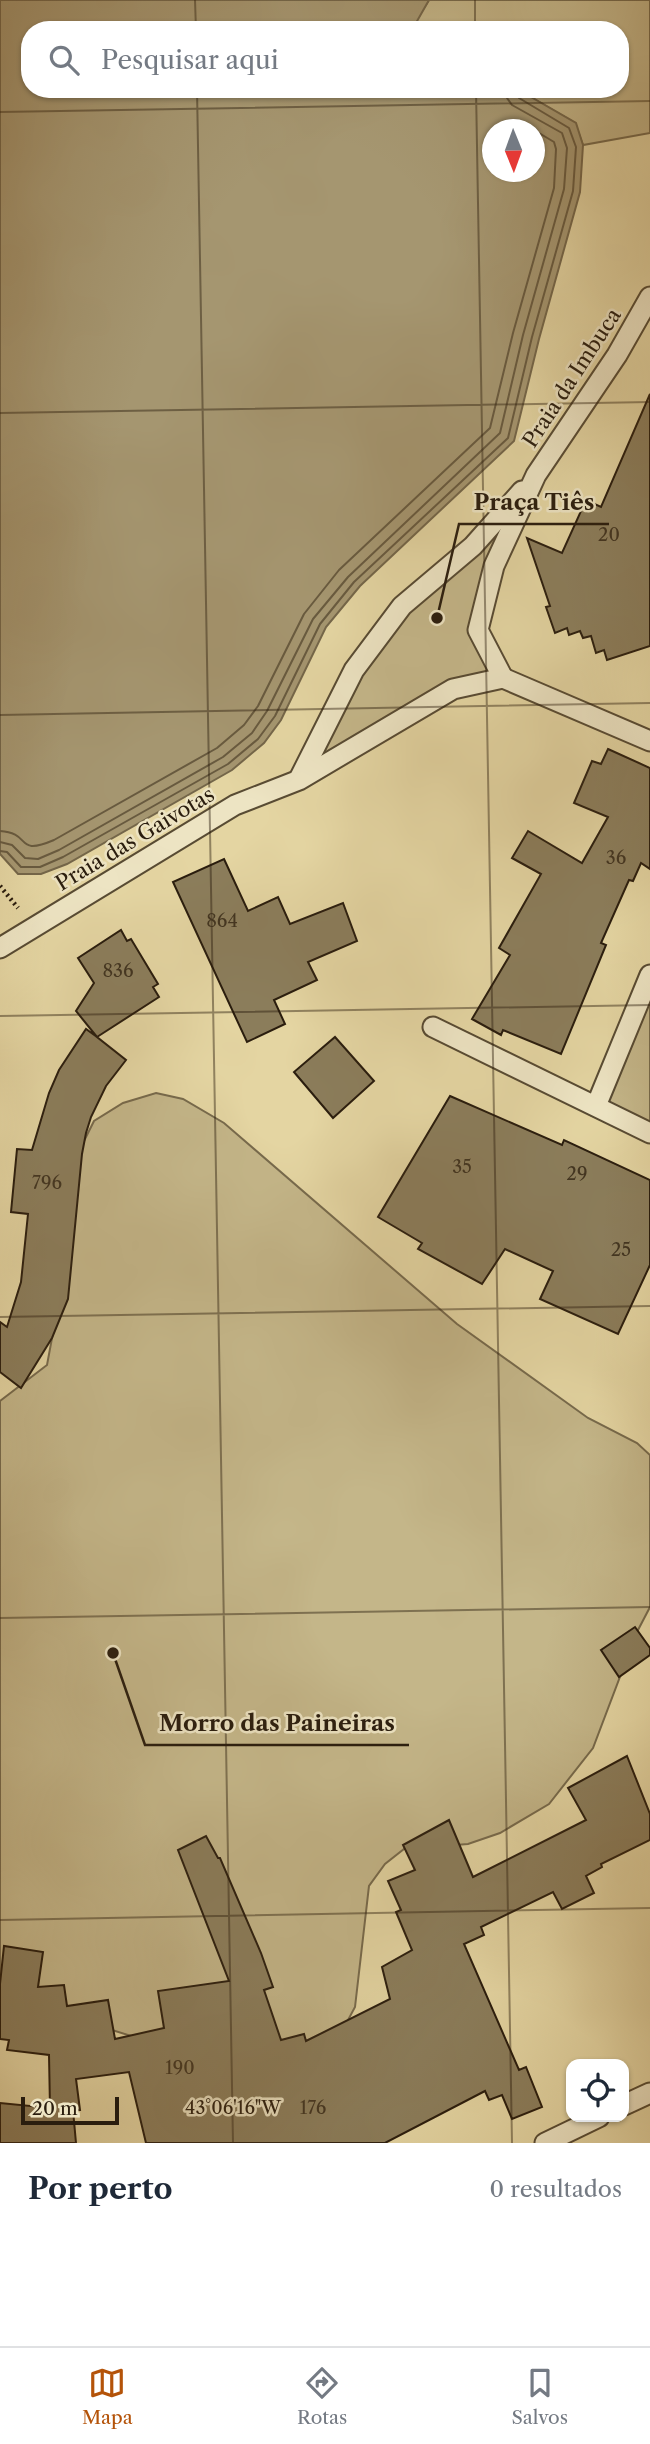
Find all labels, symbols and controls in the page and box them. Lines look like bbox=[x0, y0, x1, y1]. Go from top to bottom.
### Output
search box bbox=[21, 21, 629, 98]
icon: search bbox=[45, 41, 83, 79]
text: Pesquisar aqui bbox=[101, 44, 279, 76]
north arrow bbox=[482, 119, 545, 182]
street label: Praia da Imbuca bbox=[517, 303, 626, 452]
callout: Praça Tiês bbox=[459, 480, 609, 524]
text: Praça Tiês bbox=[474, 488, 594, 516]
house number: 20 bbox=[598, 524, 620, 546]
street label: Praia das Gaivotas bbox=[51, 781, 219, 896]
house number: 36 bbox=[606, 847, 626, 869]
house number: 864 bbox=[206, 910, 238, 932]
house number: 836 bbox=[102, 960, 134, 982]
house number: 35 bbox=[452, 1156, 472, 1178]
house number: 29 bbox=[567, 1163, 587, 1185]
house number: 796 bbox=[32, 1172, 62, 1194]
house number: 25 bbox=[611, 1239, 631, 1261]
callout: Morro das Paineiras bbox=[145, 1701, 409, 1745]
text: Morro das Paineiras bbox=[159, 1709, 395, 1737]
house number: 190 bbox=[165, 2057, 195, 2079]
map controls bbox=[566, 2059, 629, 2122]
button: locate bbox=[566, 2059, 629, 2122]
scale bar bbox=[21, 2094, 119, 2126]
text: 20 m bbox=[32, 2097, 78, 2120]
text: 43°06'16"W bbox=[185, 2097, 282, 2119]
house number: 176 bbox=[300, 2097, 326, 2119]
text: Por perto bbox=[28, 2170, 173, 2207]
text: 0 resultados bbox=[490, 2175, 622, 2203]
tab: Mapa bbox=[82, 2364, 133, 2429]
tab: Rotas bbox=[297, 2364, 347, 2429]
tab: Salvos bbox=[511, 2364, 568, 2429]

